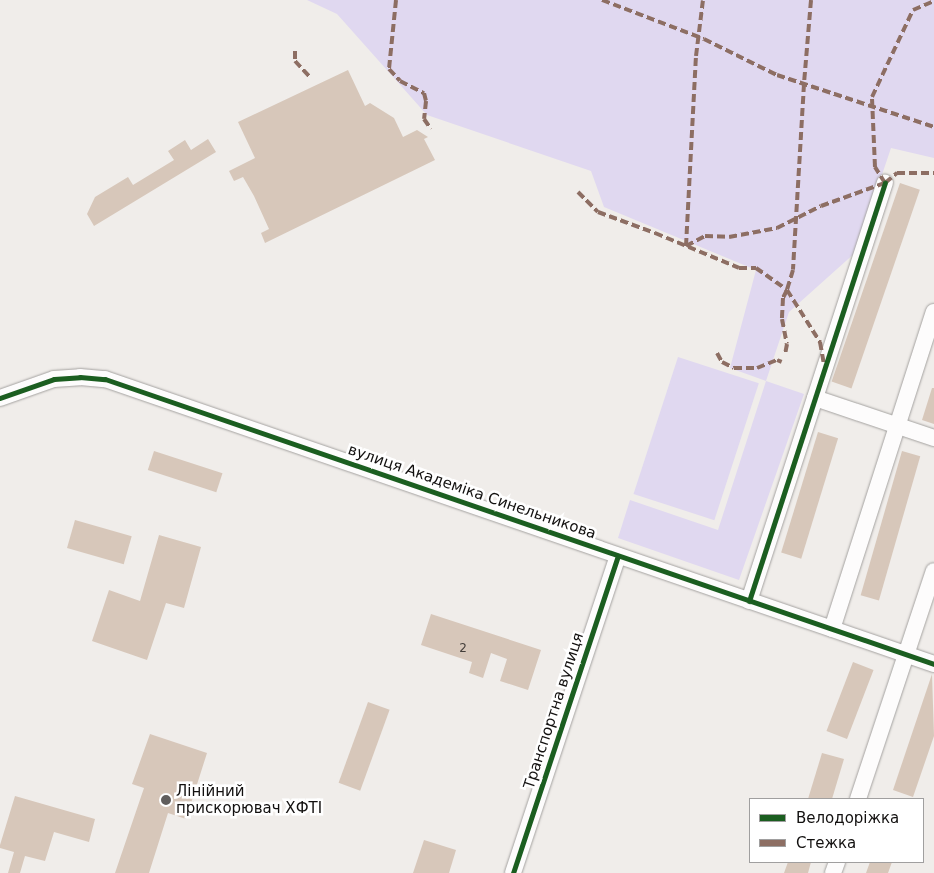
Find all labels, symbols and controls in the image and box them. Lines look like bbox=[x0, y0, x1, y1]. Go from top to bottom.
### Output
street label: вулиця Академіка Синельникова bbox=[346, 441, 598, 543]
street label: Транспортна вулиця bbox=[520, 631, 588, 791]
house number: 2 bbox=[459, 642, 467, 656]
place label: Лінійний прискорювач ХФТІ bbox=[176, 782, 322, 817]
marker: Лінійний прискорювач ХФТІ bbox=[160, 794, 172, 806]
legend bbox=[749, 798, 924, 863]
text: Велодоріжка bbox=[796, 809, 899, 827]
text: Стежка bbox=[796, 834, 856, 852]

